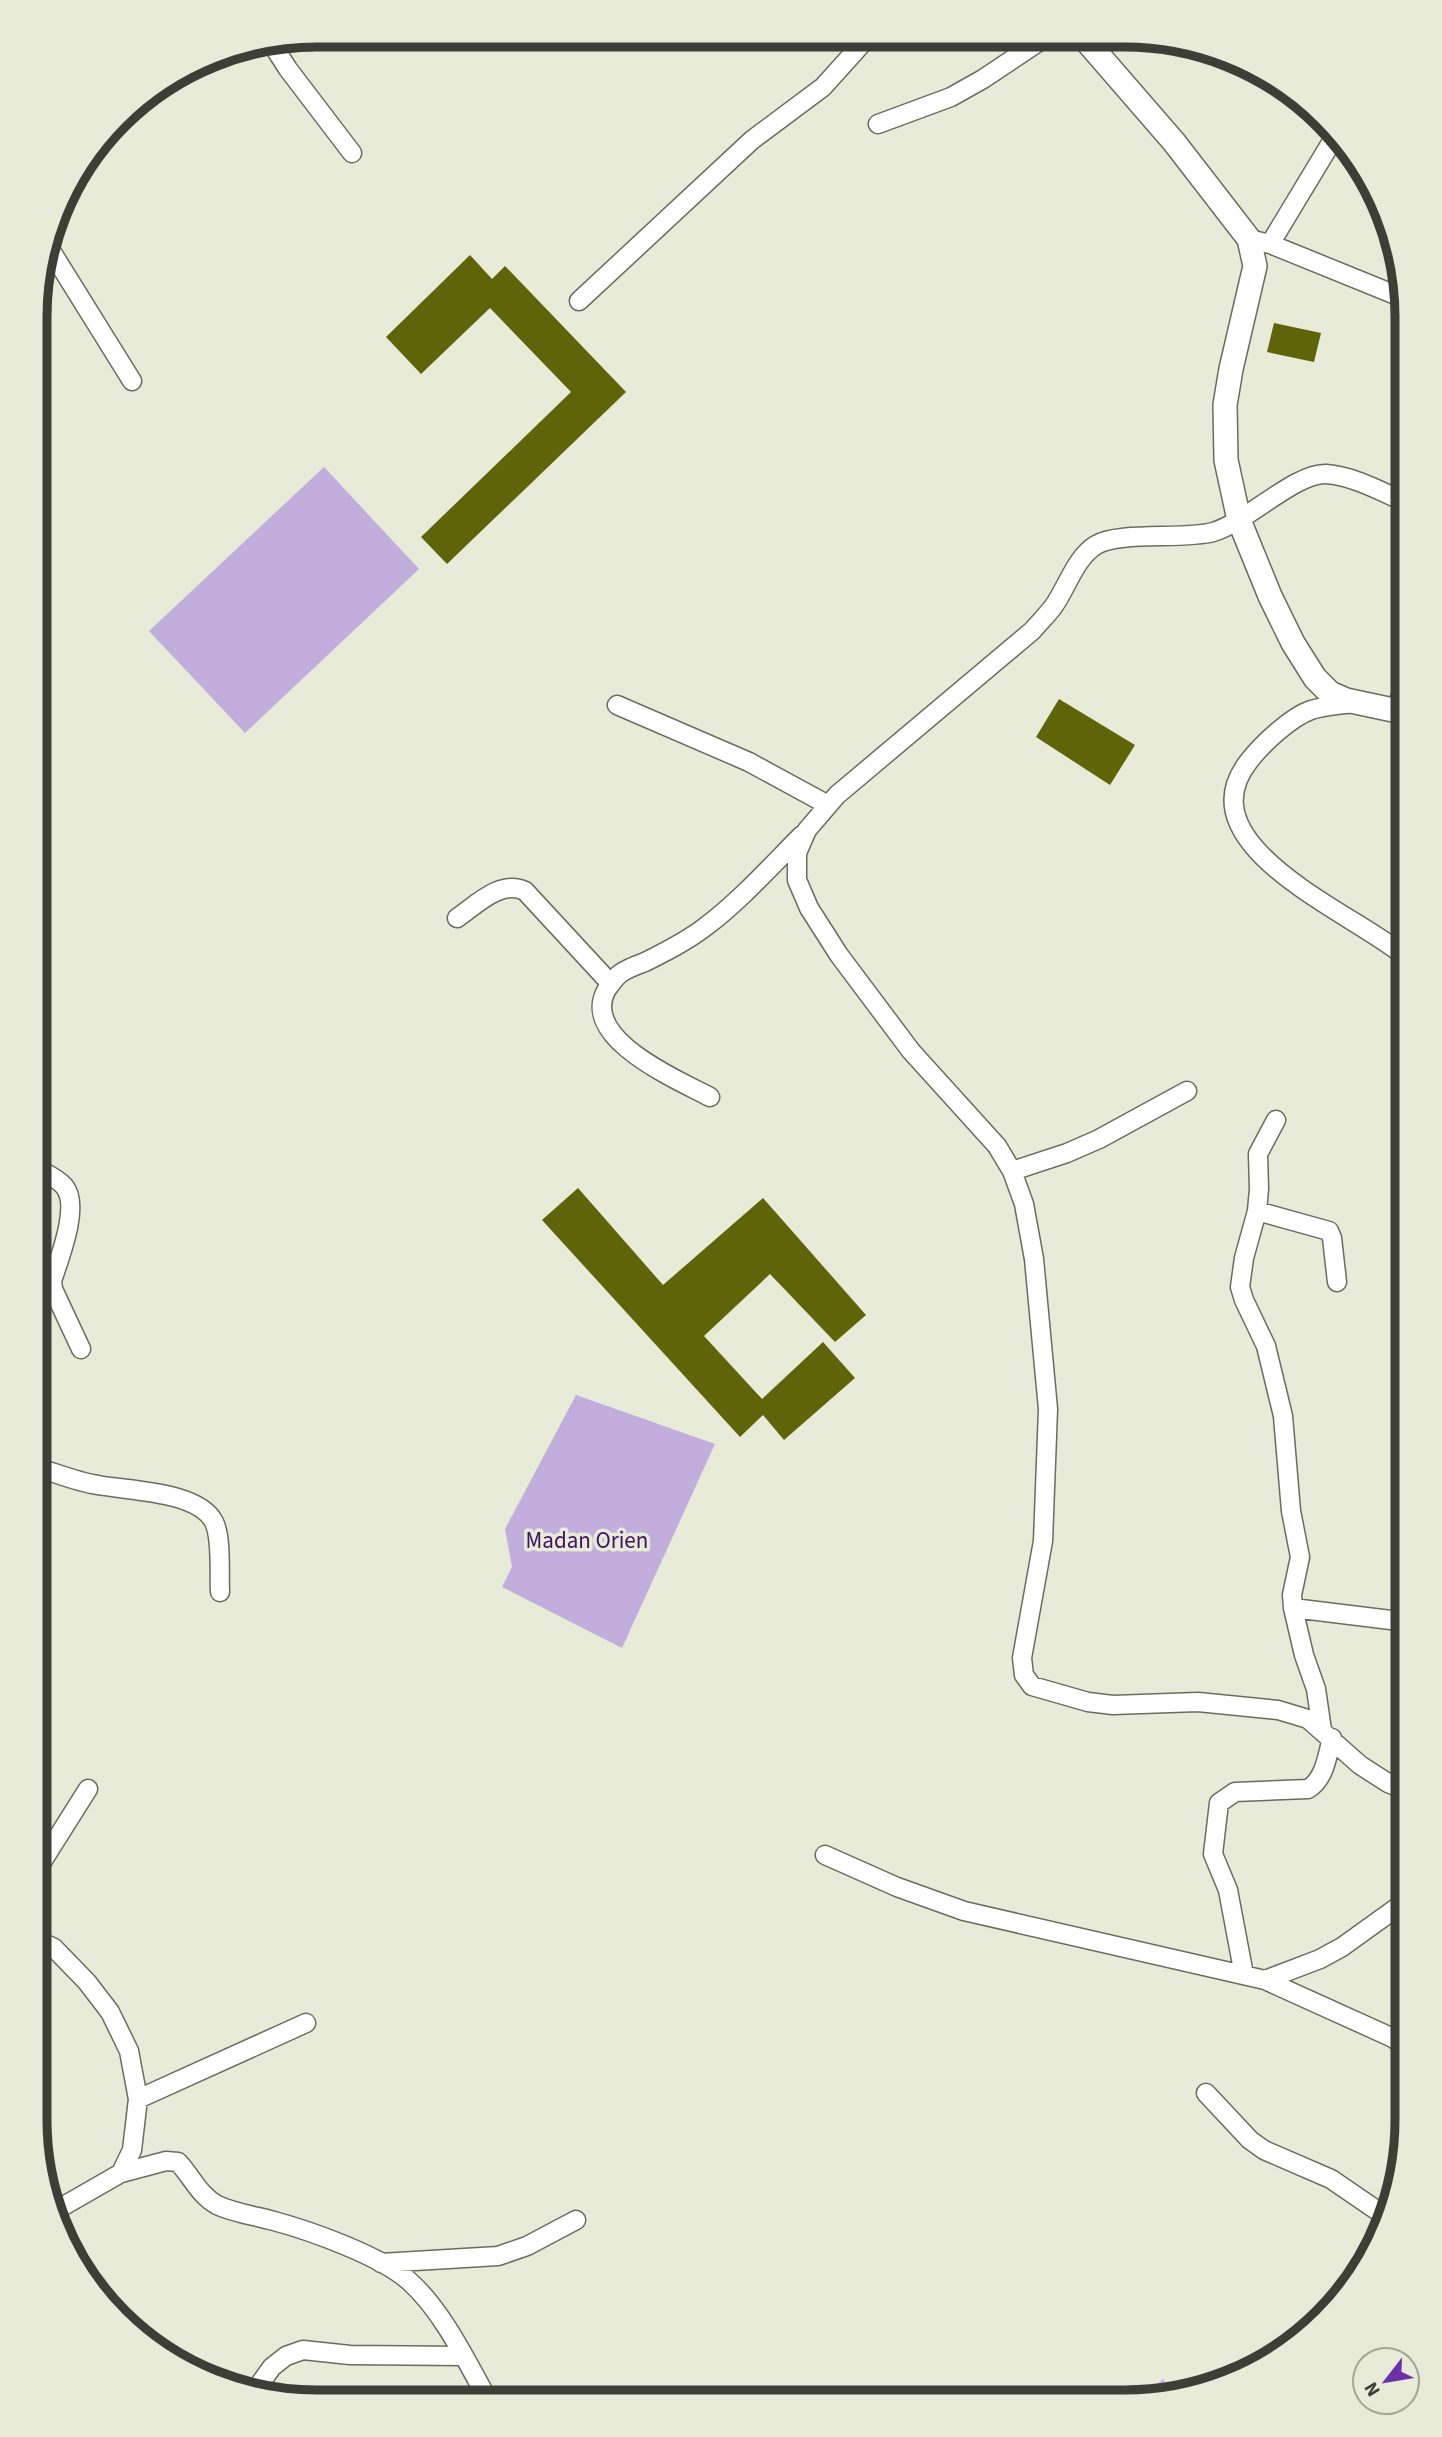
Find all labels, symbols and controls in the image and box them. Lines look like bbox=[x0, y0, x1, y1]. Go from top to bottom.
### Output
park label: Madan Orien bbox=[526, 1524, 648, 1557]
north arrow bbox=[1351, 2346, 1421, 2416]
text: N bbox=[1358, 2377, 1388, 2401]

